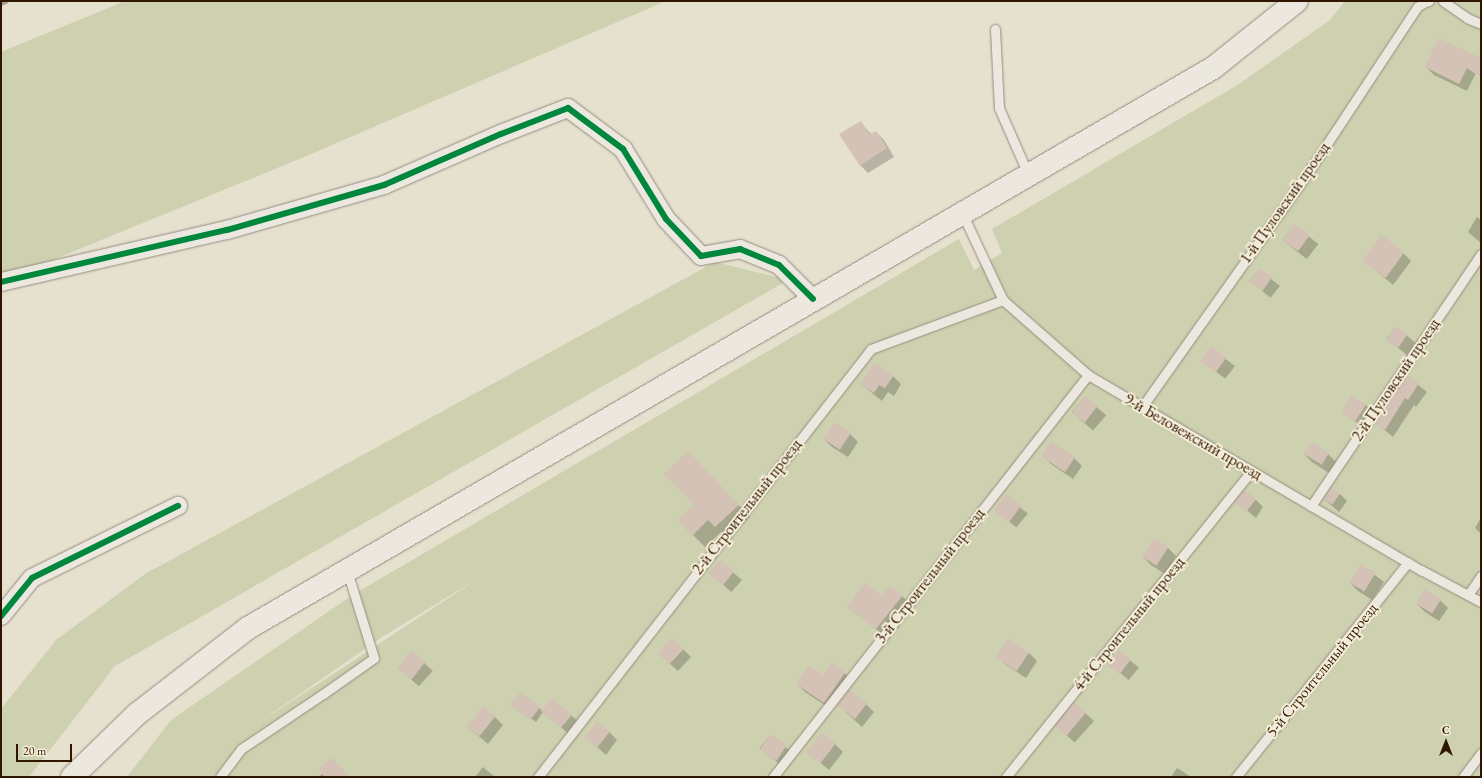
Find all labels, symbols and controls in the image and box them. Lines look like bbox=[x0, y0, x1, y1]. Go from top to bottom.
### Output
street label: 1-й Пуловский проезд bbox=[1236, 139, 1334, 267]
street label: 2-й Пуловский проезд bbox=[1348, 315, 1444, 445]
street label: 9-й Беловежский проезд bbox=[1121, 390, 1265, 484]
street label: 2-й Строительный проезд bbox=[688, 436, 806, 578]
street label: 3-й Строительный проезд bbox=[871, 505, 989, 647]
street label: 4-й Строительный проезд bbox=[1069, 553, 1189, 695]
street label: 5-й Строительный проезд bbox=[1262, 599, 1382, 741]
north arrow bbox=[1426, 722, 1466, 762]
text: С bbox=[1442, 723, 1450, 737]
scale bar bbox=[18, 736, 74, 762]
text: 20 m bbox=[23, 743, 46, 759]

